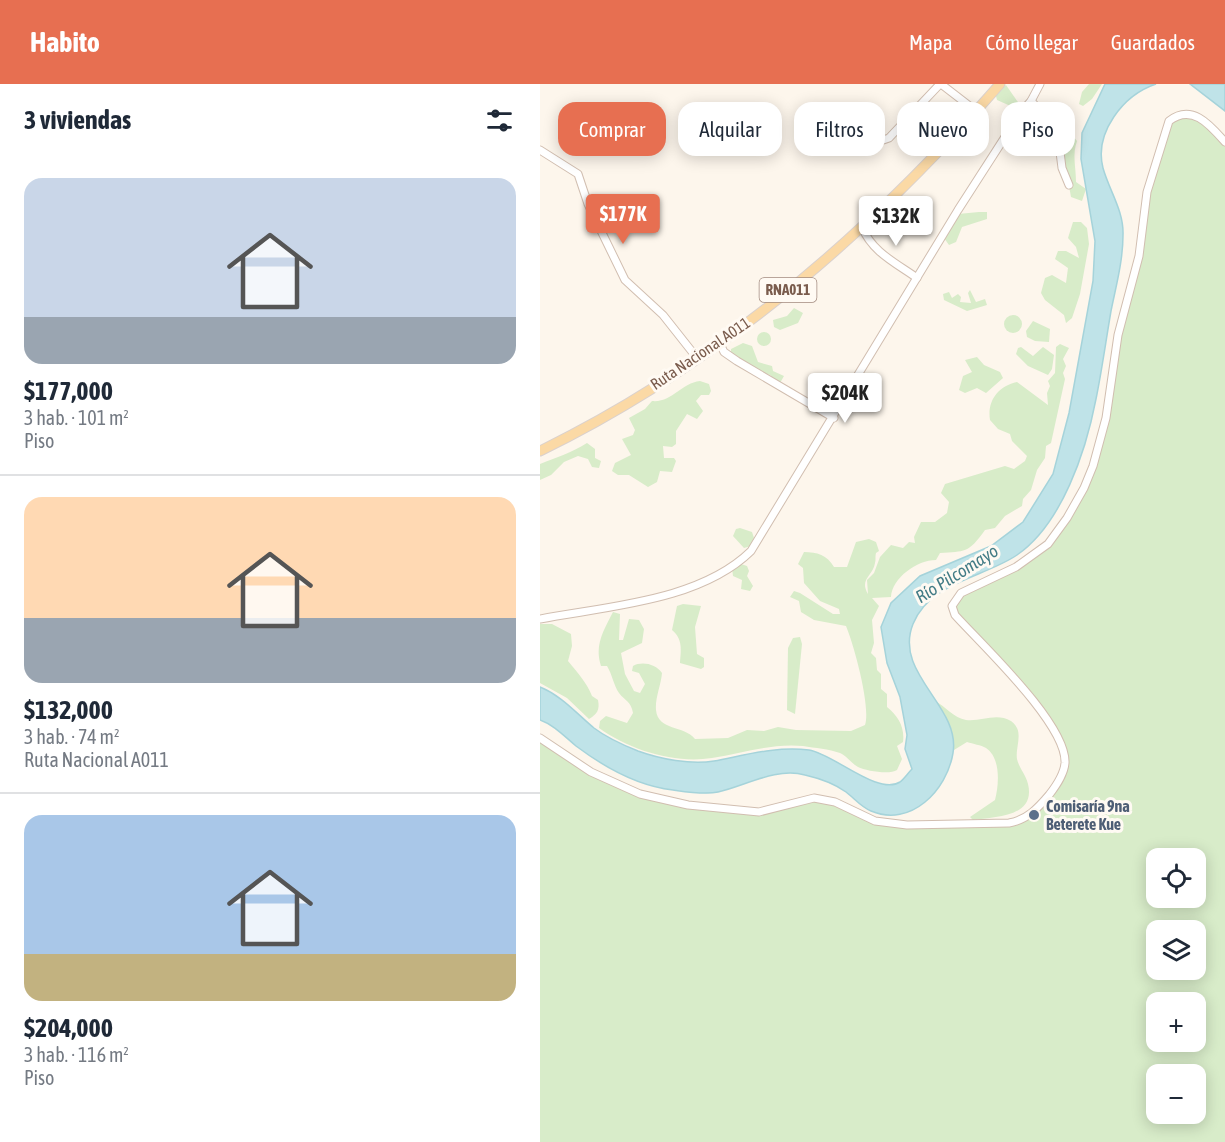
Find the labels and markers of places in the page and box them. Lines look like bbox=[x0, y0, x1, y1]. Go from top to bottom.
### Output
pin: $177K bbox=[581, 194, 665, 245]
pin: $132K bbox=[854, 196, 938, 247]
pin: $204K bbox=[803, 373, 887, 424]
place label: Comisaría 9na Beterete Kue bbox=[1046, 797, 1130, 833]
marker: Comisaría 9na Beterete Kue bbox=[1027, 808, 1041, 822]

